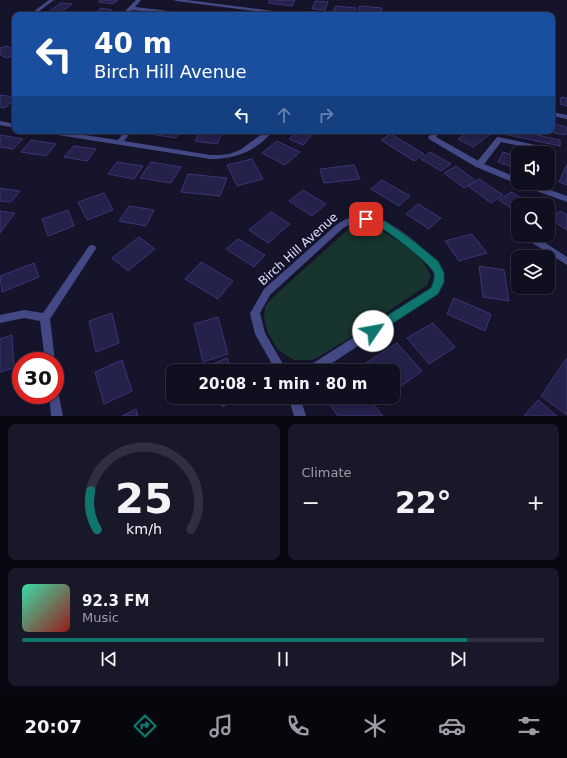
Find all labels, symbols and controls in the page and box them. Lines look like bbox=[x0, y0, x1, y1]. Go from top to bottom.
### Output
text: 40 m bbox=[94, 27, 172, 60]
icon: left bbox=[28, 28, 80, 80]
text: Birch Hill Avenue bbox=[94, 61, 247, 82]
icon: left bbox=[231, 104, 253, 126]
icon: ahead bbox=[273, 104, 295, 126]
icon: right bbox=[315, 104, 337, 126]
map controls bbox=[511, 146, 555, 294]
button: sound bbox=[511, 146, 555, 190]
button: search bbox=[511, 198, 555, 242]
pin bbox=[349, 202, 383, 236]
icon: arrive bbox=[355, 208, 377, 230]
street label: Birch Hill Avenue bbox=[256, 210, 340, 288]
button: layers bbox=[511, 250, 555, 294]
position arrow bbox=[352, 310, 394, 352]
speed limit sign: 30 bbox=[12, 352, 64, 404]
text: 20:08 · 1 min · 80 m bbox=[199, 375, 367, 393]
text: Climate bbox=[302, 465, 352, 480]
text: 25 bbox=[115, 474, 173, 523]
text: 22° bbox=[395, 485, 452, 520]
text: − bbox=[302, 490, 320, 515]
text: + bbox=[527, 490, 545, 515]
text: km/h bbox=[126, 521, 162, 537]
text: 92.3 FM bbox=[82, 592, 149, 610]
text: Music bbox=[82, 610, 119, 625]
icon: previous bbox=[98, 648, 120, 670]
icon: pause bbox=[272, 648, 294, 670]
icon: next bbox=[447, 648, 469, 670]
icon: directions bbox=[131, 712, 159, 740]
icon: music bbox=[207, 712, 235, 740]
icon: phone bbox=[284, 712, 312, 740]
icon: climate bbox=[361, 712, 389, 740]
icon: car bbox=[438, 712, 466, 740]
icon: filters bbox=[515, 712, 543, 740]
text: 20:07 bbox=[24, 716, 82, 737]

